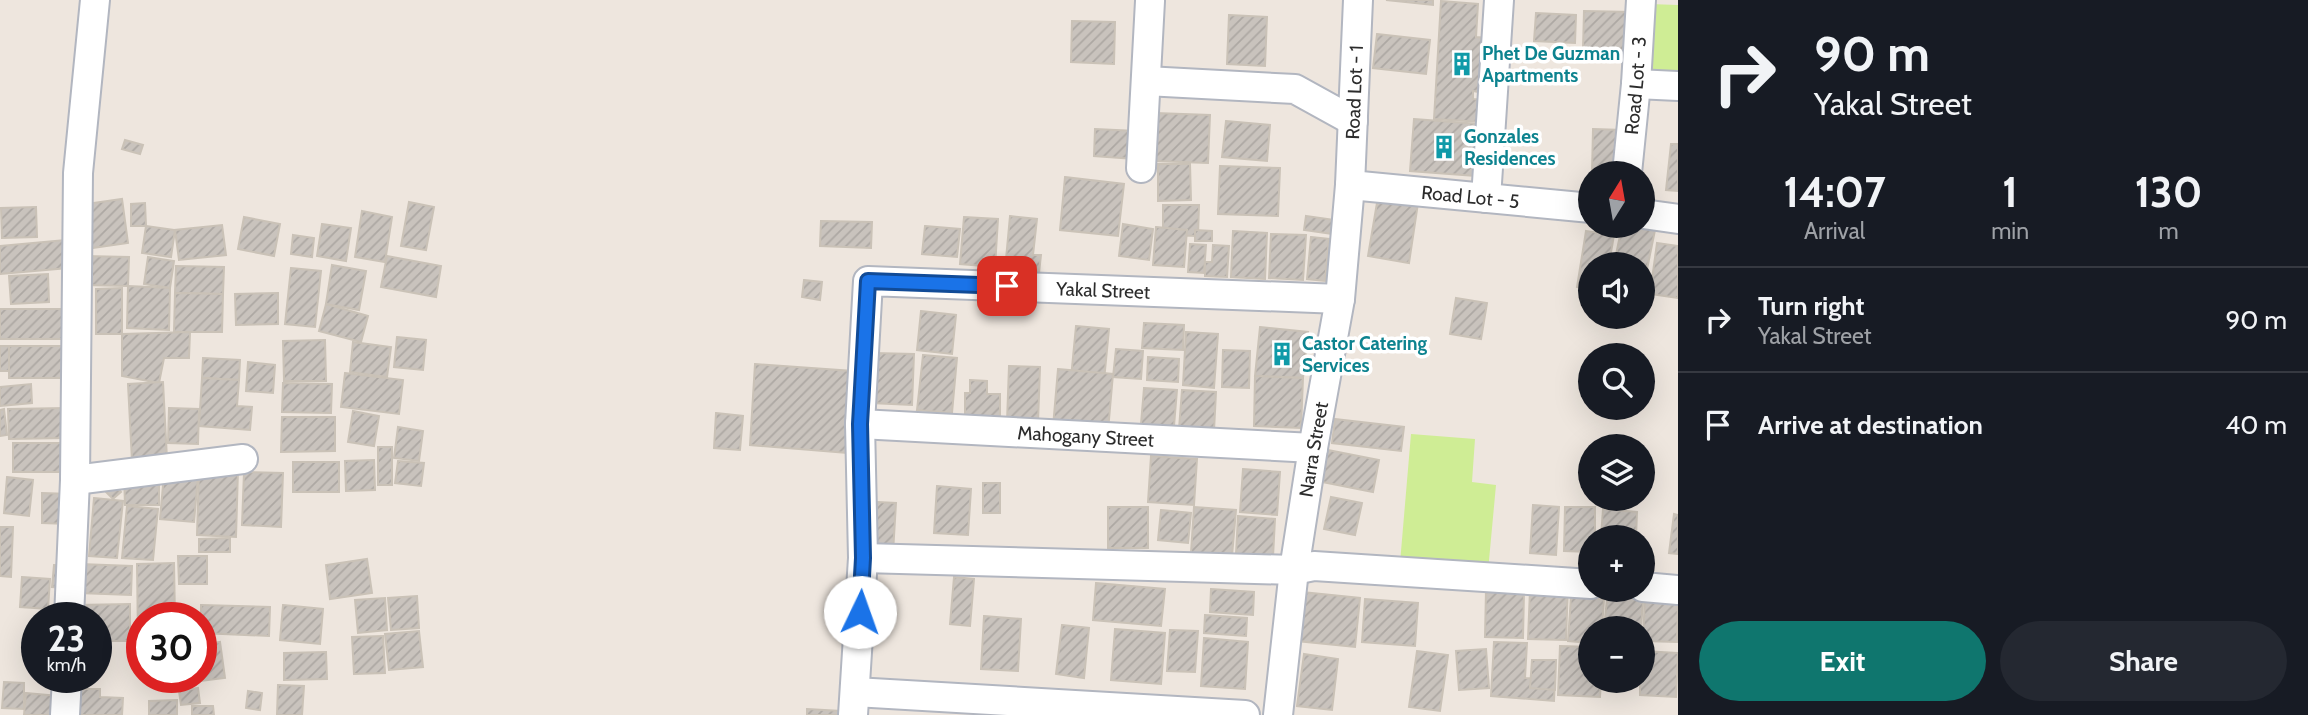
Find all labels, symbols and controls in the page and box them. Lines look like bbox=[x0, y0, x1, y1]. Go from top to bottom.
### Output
text: 90 m bbox=[1814, 24, 1930, 83]
icon: right bbox=[1699, 28, 1790, 119]
street label: Road Lot - 3 bbox=[1619, 36, 1650, 136]
place label: Phet De Guzman Apartments bbox=[1482, 42, 1620, 87]
street label: Road Lot - 1 bbox=[1340, 45, 1368, 140]
building icon: Phet De Guzman Apartments bbox=[1448, 50, 1476, 78]
text: Yakal Street bbox=[1814, 84, 1972, 123]
place label: Gonzales Residences bbox=[1464, 125, 1555, 170]
building icon: Gonzales Residences bbox=[1430, 133, 1458, 161]
north arrow bbox=[1578, 161, 1656, 238]
map controls bbox=[1578, 161, 1655, 693]
text: 14:07 bbox=[1784, 166, 1886, 218]
text: 1 bbox=[2002, 166, 2018, 218]
text: 130 bbox=[2135, 166, 2202, 218]
street label: Road Lot - 5 bbox=[1420, 180, 1521, 213]
text: Arrival bbox=[1804, 217, 1865, 245]
text: min bbox=[1991, 217, 2029, 245]
text: m bbox=[2158, 217, 2179, 245]
button: sound bbox=[1578, 252, 1655, 329]
pin bbox=[977, 256, 1037, 316]
icon: arrive bbox=[988, 267, 1026, 305]
street label: Yakal Street bbox=[1055, 277, 1151, 303]
text: Turn right bbox=[1758, 290, 1864, 322]
icon: right bbox=[1699, 301, 1737, 339]
text: 90 m bbox=[2225, 304, 2287, 336]
text: Yakal Street bbox=[1758, 322, 1871, 350]
place label: Castor Catering Services bbox=[1302, 332, 1428, 377]
building icon: Castor Catering Services bbox=[1268, 340, 1296, 368]
button: search bbox=[1578, 343, 1655, 420]
street label: Narra Street bbox=[1294, 399, 1333, 499]
icon: arrive bbox=[1699, 406, 1737, 444]
text: Arrive at destination bbox=[1758, 409, 1983, 441]
text: 40 m bbox=[2225, 409, 2287, 441]
street label: Mahogany Street bbox=[1017, 421, 1155, 451]
button: layers bbox=[1578, 434, 1655, 511]
button: + bbox=[1578, 525, 1655, 602]
position arrow bbox=[823, 575, 897, 649]
speed limit sign: 30 bbox=[126, 602, 217, 693]
button: − bbox=[1578, 616, 1655, 693]
text: 23 bbox=[48, 617, 85, 660]
button: Exit bbox=[1699, 621, 1986, 701]
button: Share bbox=[2000, 621, 2287, 701]
text: km/h bbox=[47, 654, 86, 676]

